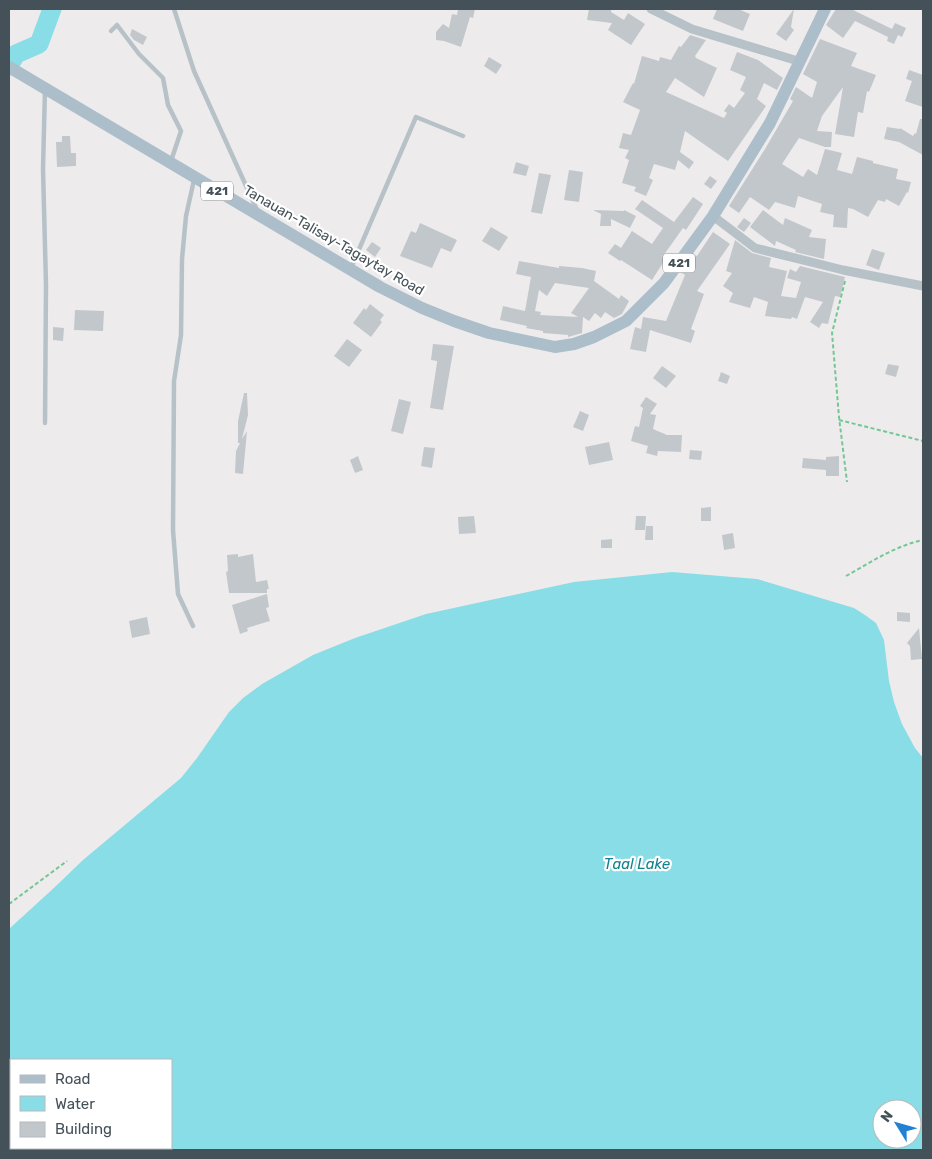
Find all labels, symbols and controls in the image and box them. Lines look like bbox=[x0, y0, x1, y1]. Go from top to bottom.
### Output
road number: 421 bbox=[201, 182, 233, 200]
street label: Tanauan-Talisay-Tagaytay Road bbox=[240, 182, 427, 299]
road number: 421 bbox=[663, 254, 695, 272]
water label: Taal Lake bbox=[604, 855, 671, 873]
legend bbox=[10, 1059, 172, 1149]
text: Road bbox=[55, 1070, 91, 1088]
text: Water bbox=[55, 1095, 95, 1113]
north arrow bbox=[872, 1099, 922, 1149]
text: N bbox=[877, 1107, 897, 1126]
text: Building bbox=[55, 1120, 112, 1138]

